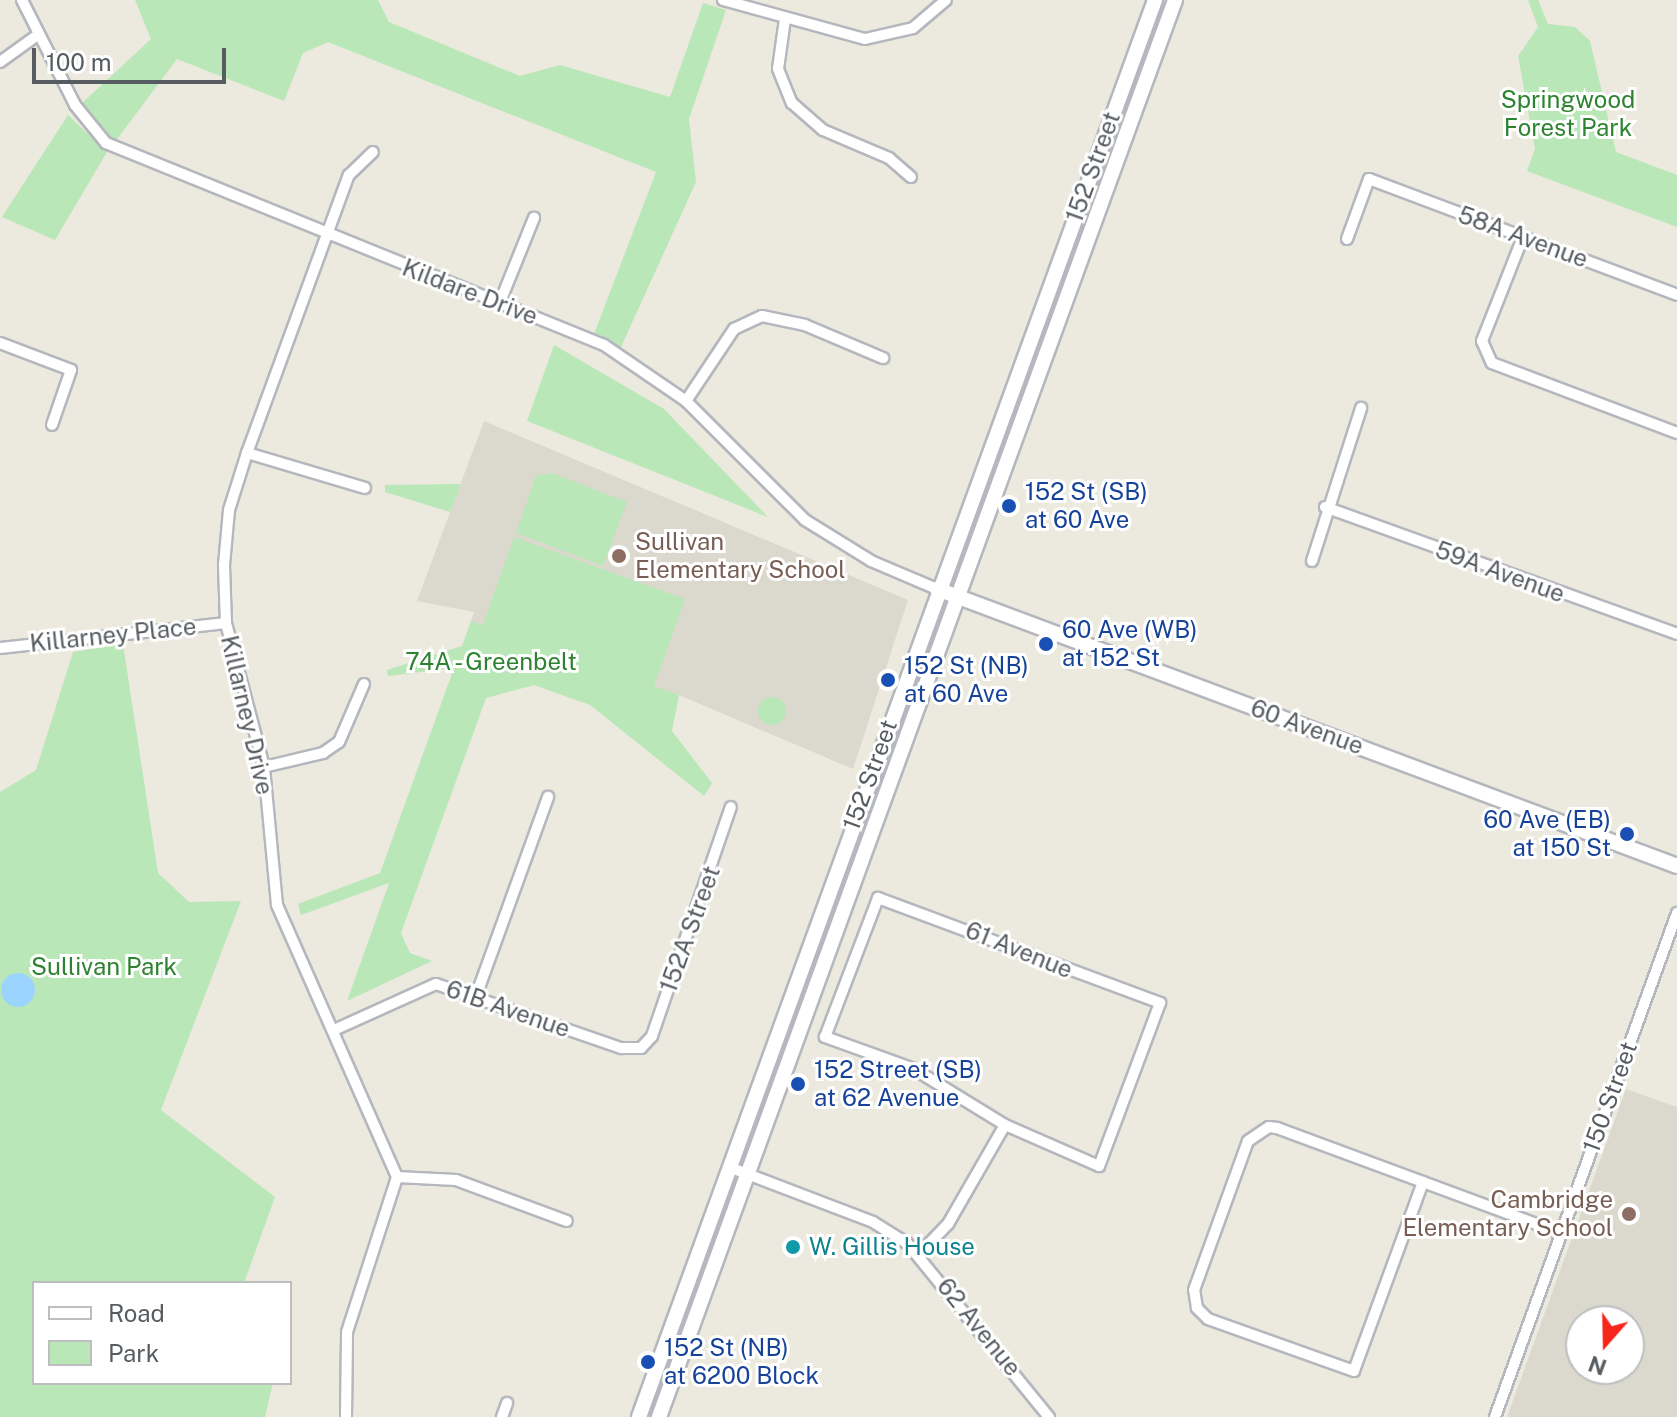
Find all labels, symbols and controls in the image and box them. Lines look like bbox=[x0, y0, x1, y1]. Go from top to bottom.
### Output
scale bar bbox=[36, 32, 230, 82]
text: 100 m bbox=[46, 48, 112, 76]
park label: Springwood Forest Park bbox=[1501, 86, 1635, 142]
street label: 152 Street bbox=[1060, 108, 1126, 226]
street label: 58A Avenue bbox=[1454, 200, 1592, 274]
street label: Kildare Drive bbox=[398, 253, 542, 331]
place label: 152 St (SB) at 60 Ave bbox=[1025, 478, 1148, 534]
marker: 152 St (SB) at 60 Ave bbox=[1000, 497, 1018, 515]
place label: Sullivan Elementary School bbox=[635, 528, 846, 584]
street label: 59A Avenue bbox=[1431, 535, 1569, 609]
marker: Sullivan Elementary School bbox=[610, 547, 628, 565]
street label: Killarney Place bbox=[28, 612, 198, 658]
place label: 60 Ave (WB) at 152 St bbox=[1062, 616, 1198, 672]
street label: Killarney Drive bbox=[215, 633, 279, 797]
marker: 60 Ave (WB) at 152 St bbox=[1037, 635, 1055, 653]
park label: 74A - Greenbelt bbox=[402, 648, 580, 676]
place label: 152 St (NB) at 60 Ave bbox=[904, 652, 1029, 708]
marker: 152 St (NB) at 60 Ave bbox=[879, 671, 897, 689]
street label: 60 Avenue bbox=[1247, 693, 1367, 761]
street label: 152 Street bbox=[837, 716, 903, 834]
place label: 60 Ave (EB) at 150 St bbox=[1483, 806, 1611, 862]
marker: 60 Ave (EB) at 150 St bbox=[1618, 825, 1636, 843]
street label: 152A Street bbox=[654, 862, 726, 996]
street label: 61 Avenue bbox=[961, 915, 1077, 985]
park label: Sullivan Park bbox=[31, 953, 177, 981]
street label: 61B Avenue bbox=[442, 974, 574, 1044]
street label: 150 Street bbox=[1577, 1038, 1643, 1156]
place label: 152 Street (SB) at 62 Avenue bbox=[814, 1056, 982, 1112]
marker: 152 Street (SB) at 62 Avenue bbox=[789, 1075, 807, 1093]
place label: Cambridge Elementary School bbox=[1402, 1186, 1613, 1242]
marker: Cambridge Elementary School bbox=[1620, 1205, 1638, 1223]
place label: W. Gillis House bbox=[809, 1233, 975, 1261]
marker: W. Gillis House bbox=[784, 1238, 802, 1256]
street label: 62 Avenue bbox=[931, 1272, 1027, 1382]
legend bbox=[32, 1281, 292, 1385]
text: Road bbox=[108, 1299, 165, 1327]
north arrow bbox=[1565, 1305, 1645, 1385]
place label: 152 St (NB) at 6200 Block bbox=[664, 1334, 819, 1390]
text: Park bbox=[108, 1339, 159, 1367]
text: N bbox=[1585, 1351, 1610, 1381]
marker: 152 St (NB) at 6200 Block bbox=[639, 1353, 657, 1371]

